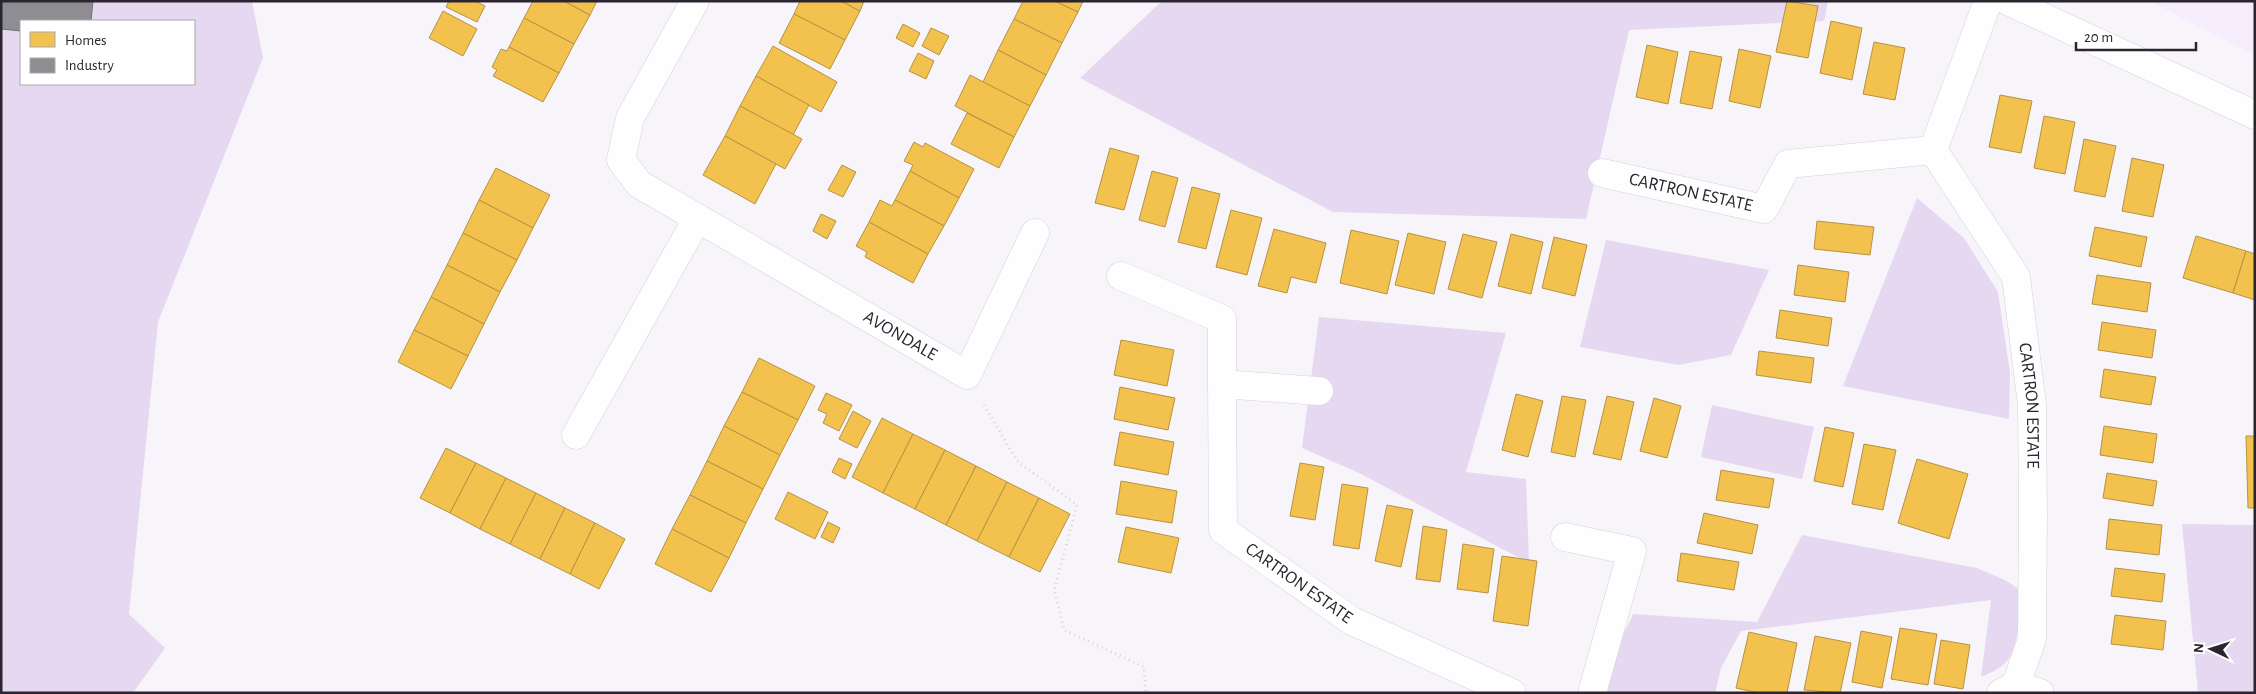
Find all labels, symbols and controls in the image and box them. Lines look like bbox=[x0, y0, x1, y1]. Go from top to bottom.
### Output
legend bbox=[20, 20, 195, 85]
scale bar bbox=[2076, 20, 2196, 52]
text: 20 m bbox=[2084, 30, 2113, 45]
text: Homes bbox=[65, 33, 107, 48]
text: Industry bbox=[65, 58, 114, 73]
street label: CARTRON ESTATE bbox=[1627, 170, 1755, 215]
street label: AVONDALE bbox=[860, 308, 940, 365]
street label: CARTRON ESTATE bbox=[2015, 342, 2042, 469]
street label: CARTRON ESTATE bbox=[1242, 540, 1356, 627]
north arrow bbox=[2186, 624, 2236, 674]
text: N bbox=[2192, 643, 2206, 654]

